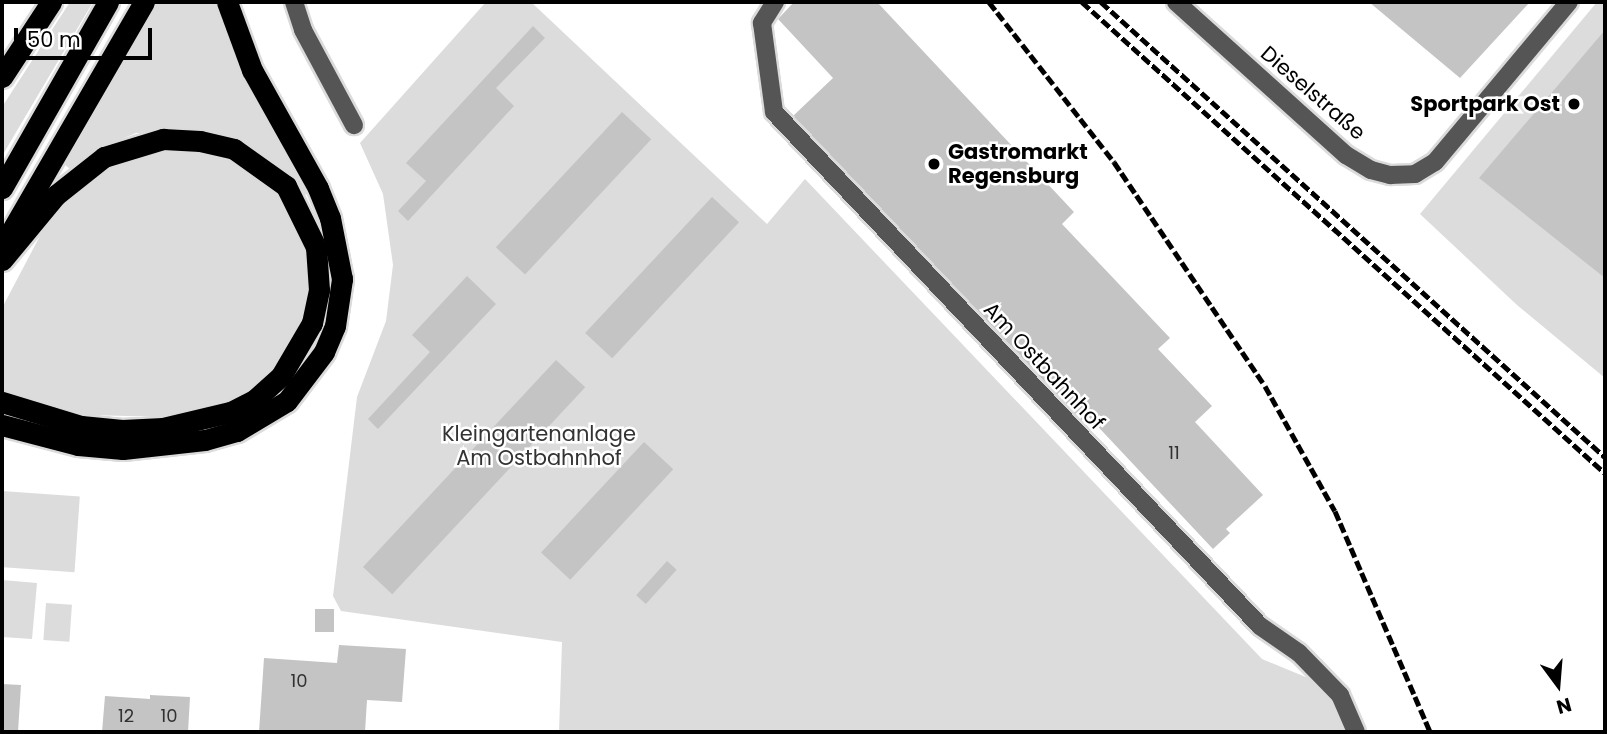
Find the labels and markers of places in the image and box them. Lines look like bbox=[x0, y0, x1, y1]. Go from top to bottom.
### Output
place label: Sportpark Ost bbox=[1410, 91, 1560, 117]
marker: Sportpark Ost bbox=[1566, 96, 1582, 112]
place label: Gastromarkt Regensburg bbox=[948, 139, 1088, 189]
marker: Gastromarkt Regensburg bbox=[926, 156, 942, 172]

